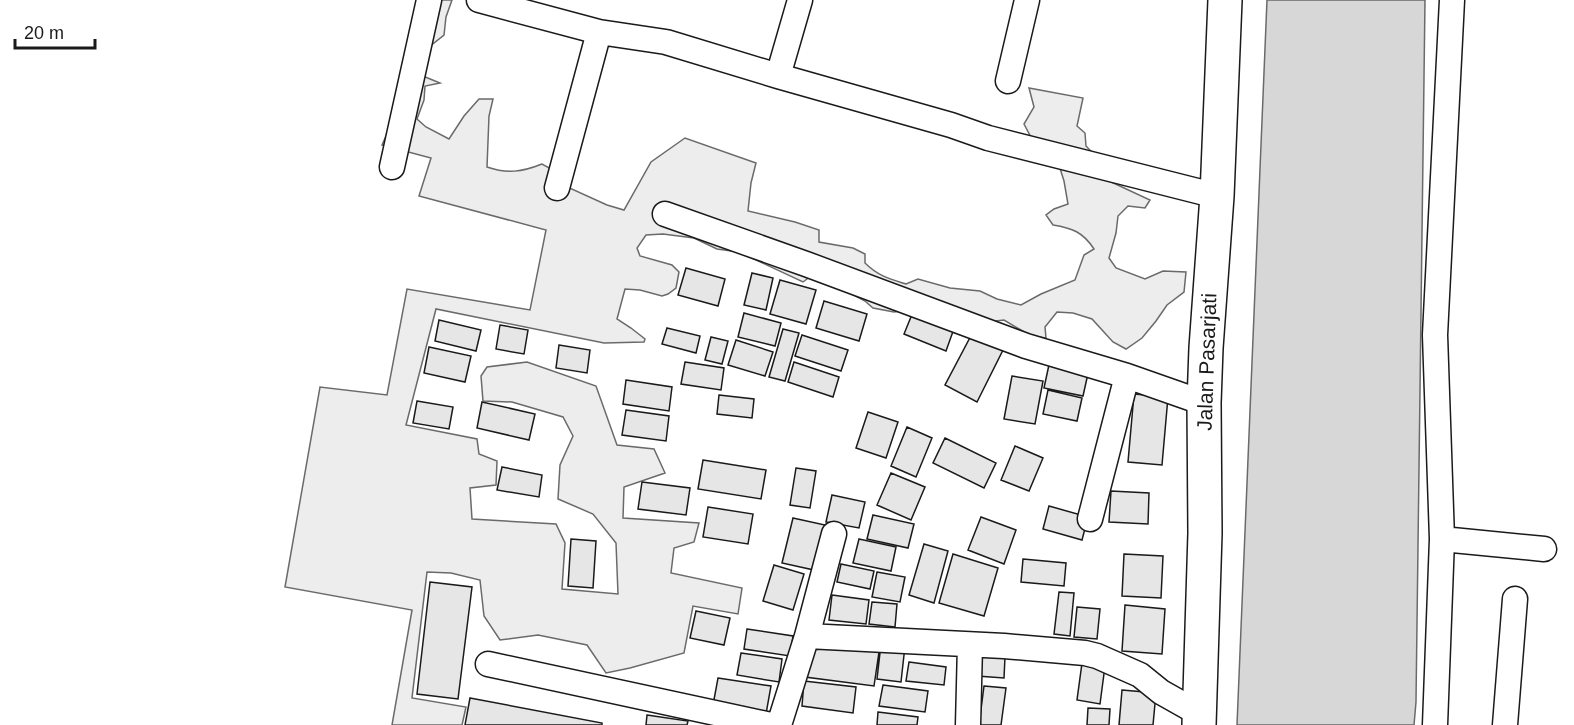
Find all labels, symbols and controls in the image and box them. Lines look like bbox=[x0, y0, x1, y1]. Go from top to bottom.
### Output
scale bar bbox=[15, 12, 94, 50]
text: 20 m bbox=[24, 23, 64, 43]
street label: Jalan Pasarjati bbox=[1193, 293, 1220, 431]

